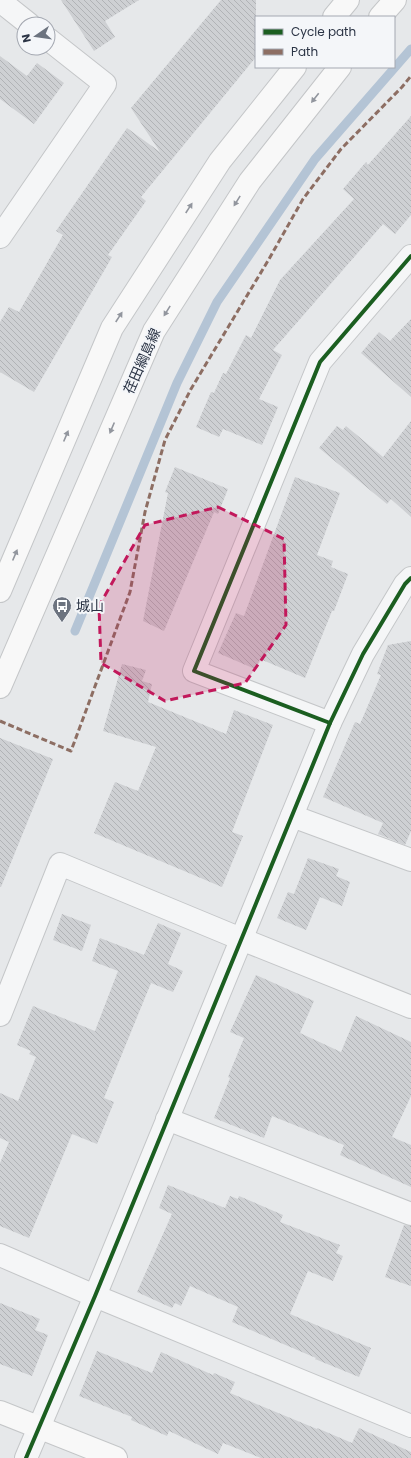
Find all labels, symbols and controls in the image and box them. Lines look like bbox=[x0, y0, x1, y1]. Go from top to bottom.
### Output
north arrow bbox=[16, 16, 56, 56]
legend bbox=[255, 16, 395, 68]
text: Cycle path bbox=[291, 23, 356, 40]
text: N bbox=[18, 32, 35, 44]
text: Path bbox=[291, 43, 318, 60]
one-way arrow bbox=[311, 92, 320, 103]
one-way arrow bbox=[233, 196, 241, 206]
one-way arrow bbox=[186, 202, 193, 214]
one-way arrow bbox=[163, 306, 171, 316]
one-way arrow bbox=[115, 312, 123, 322]
street label: 荏田綱島線 bbox=[119, 325, 165, 397]
one-way arrow bbox=[109, 423, 115, 434]
one-way arrow bbox=[64, 429, 70, 441]
one-way arrow bbox=[13, 549, 19, 561]
bus stop icon: 城山 bbox=[51, 595, 73, 623]
place label: 城山 bbox=[76, 596, 104, 616]

